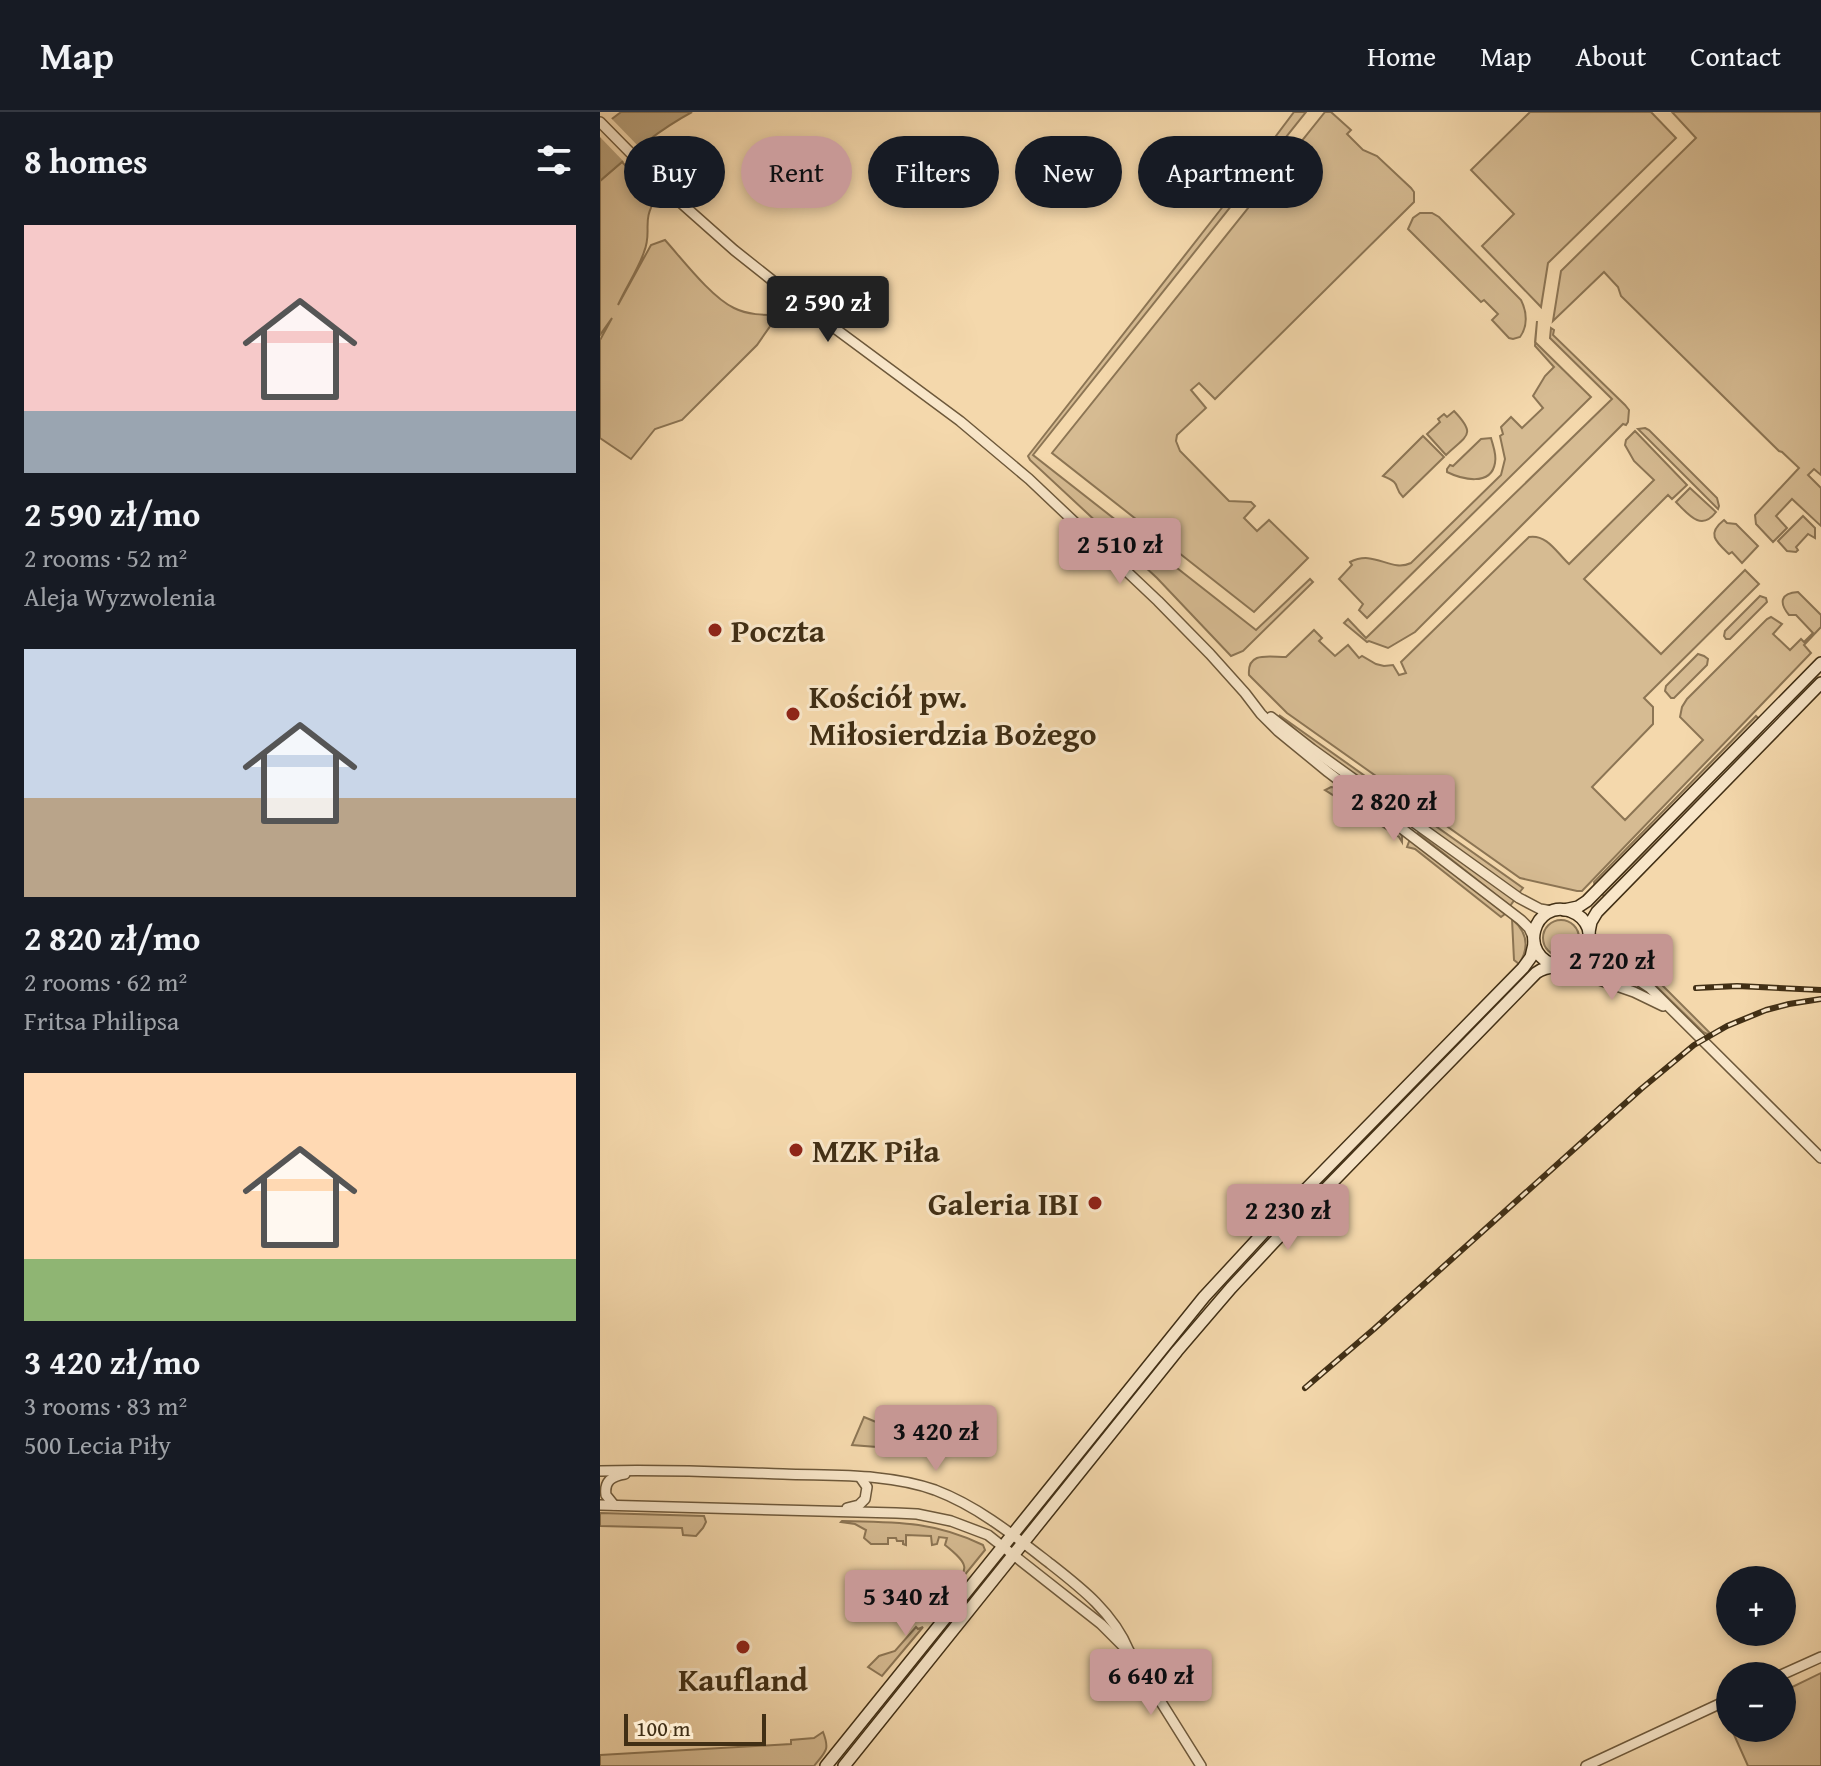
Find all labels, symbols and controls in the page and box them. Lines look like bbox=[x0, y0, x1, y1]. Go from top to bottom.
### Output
text: Map bbox=[40, 27, 114, 83]
text: Home bbox=[1367, 35, 1436, 76]
text: Map bbox=[1480, 35, 1532, 76]
text: About bbox=[1576, 35, 1646, 76]
text: Contact bbox=[1690, 35, 1781, 76]
text: 8 homes bbox=[24, 136, 148, 185]
chip: Buy bbox=[624, 136, 725, 208]
chip: Rent bbox=[741, 136, 852, 208]
chip: Filters bbox=[868, 136, 999, 208]
chip: New bbox=[1015, 136, 1122, 208]
chip: Apartment bbox=[1138, 136, 1323, 208]
icon: filters bbox=[532, 138, 576, 182]
pin: 2 590 zł bbox=[745, 276, 911, 344]
icon: home bbox=[228, 277, 372, 421]
text: 2 590 zł bbox=[785, 282, 871, 321]
text: 2 590 zł/mo bbox=[24, 489, 200, 538]
pin: 2 510 zł bbox=[1037, 518, 1203, 586]
text: 2 510 zł bbox=[1077, 524, 1163, 563]
text: 2 rooms · 52 m² bbox=[24, 538, 187, 577]
text: Aleja Wyzwolenia bbox=[24, 577, 216, 616]
place label: Poczta bbox=[731, 607, 826, 654]
marker: Poczta bbox=[706, 621, 724, 639]
place label: Kościół pw. Miłosierdzia Bożego bbox=[809, 673, 1096, 757]
icon: home bbox=[228, 701, 372, 845]
marker: Kościół pw. Miłosierdzia Bożego bbox=[784, 705, 802, 723]
pin: 2 820 zł bbox=[1311, 775, 1477, 843]
text: 2 820 zł bbox=[1351, 781, 1437, 820]
text: 2 820 zł/mo bbox=[24, 913, 200, 962]
pin: 2 720 zł bbox=[1529, 934, 1695, 1002]
text: 2 720 zł bbox=[1569, 940, 1655, 979]
text: 2 rooms · 62 m² bbox=[24, 962, 187, 1001]
text: Fritsa Philipsa bbox=[24, 1001, 179, 1040]
icon: home bbox=[228, 1125, 372, 1269]
place label: MZK Piła bbox=[812, 1127, 941, 1174]
marker: MZK Piła bbox=[787, 1141, 805, 1159]
place label: Galeria IBI bbox=[928, 1180, 1079, 1227]
pin: 2 230 zł bbox=[1205, 1184, 1371, 1252]
text: 2 230 zł bbox=[1245, 1190, 1331, 1229]
marker: Galeria IBI bbox=[1086, 1194, 1104, 1212]
text: 3 420 zł/mo bbox=[24, 1337, 200, 1386]
text: 3 rooms · 83 m² bbox=[24, 1386, 187, 1425]
pin: 3 420 zł bbox=[853, 1405, 1019, 1473]
text: 3 420 zł bbox=[893, 1411, 979, 1450]
text: 500 Lecia Piły bbox=[24, 1425, 171, 1464]
map controls bbox=[1716, 1566, 1796, 1742]
button: + bbox=[1716, 1566, 1796, 1646]
pin: 5 340 zł bbox=[823, 1570, 989, 1638]
text: 5 340 zł bbox=[863, 1576, 949, 1615]
marker: Kaufland bbox=[734, 1638, 752, 1656]
pin: 6 640 zł bbox=[1068, 1649, 1234, 1717]
text: 6 640 zł bbox=[1108, 1655, 1194, 1694]
place label: Kaufland bbox=[678, 1656, 809, 1703]
button: − bbox=[1716, 1662, 1796, 1742]
scale bar bbox=[624, 1710, 766, 1746]
text: 100 m bbox=[636, 1712, 691, 1744]

